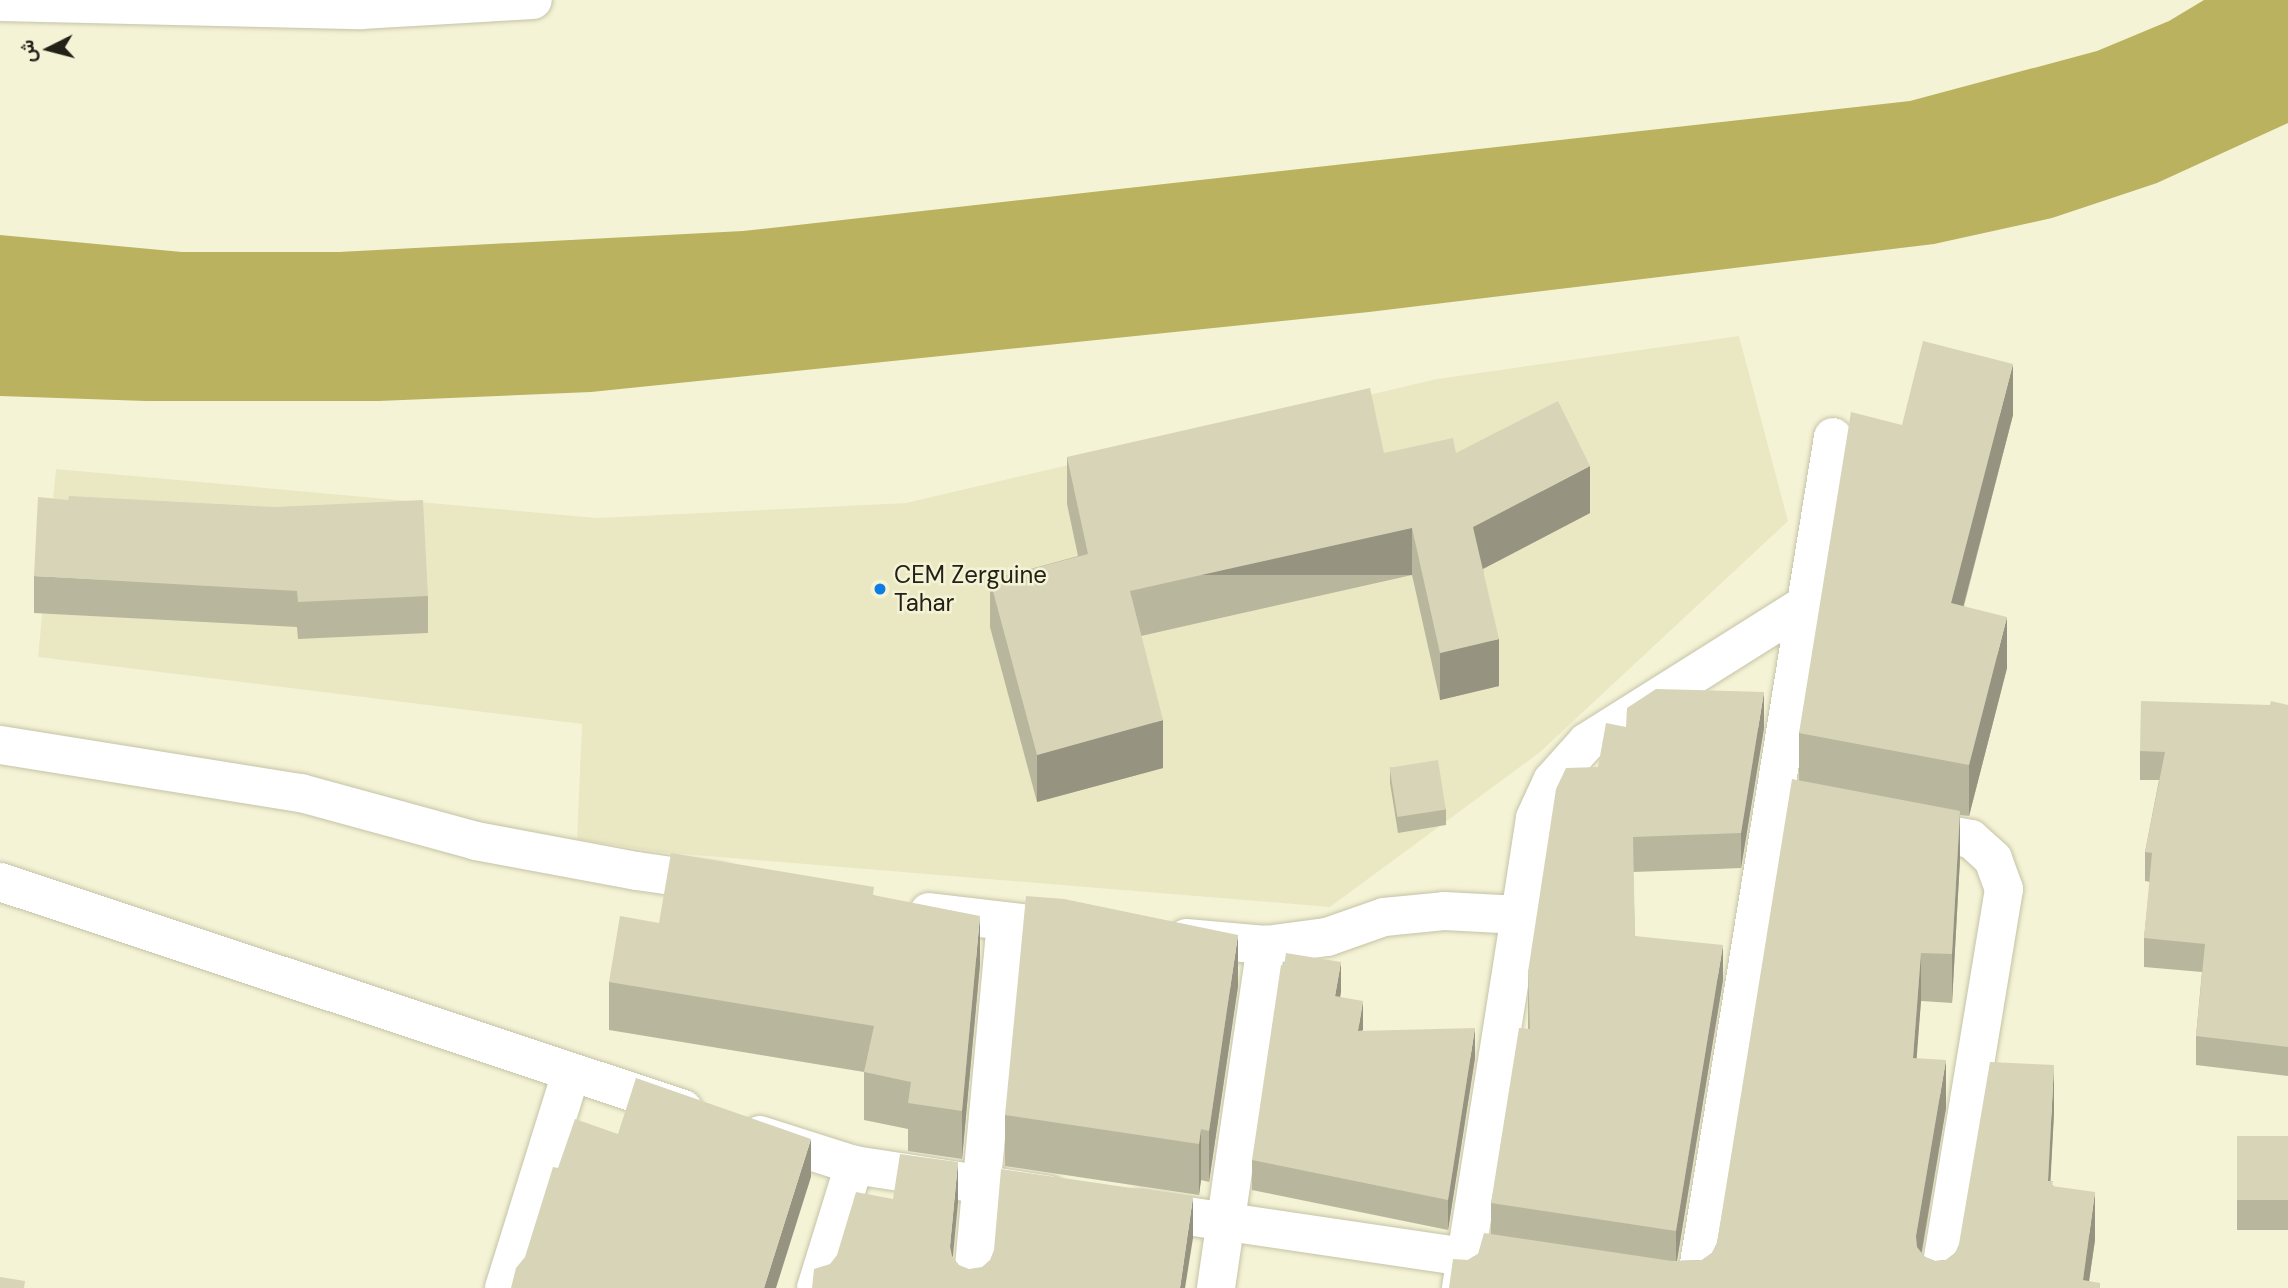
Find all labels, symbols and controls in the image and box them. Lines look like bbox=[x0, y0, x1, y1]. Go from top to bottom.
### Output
north arrow bbox=[14, 14, 84, 84]
text: ش bbox=[14, 39, 41, 64]
place label: CEM Zerguine Tahar bbox=[894, 561, 1047, 617]
marker: CEM Zerguine Tahar bbox=[872, 581, 888, 597]

